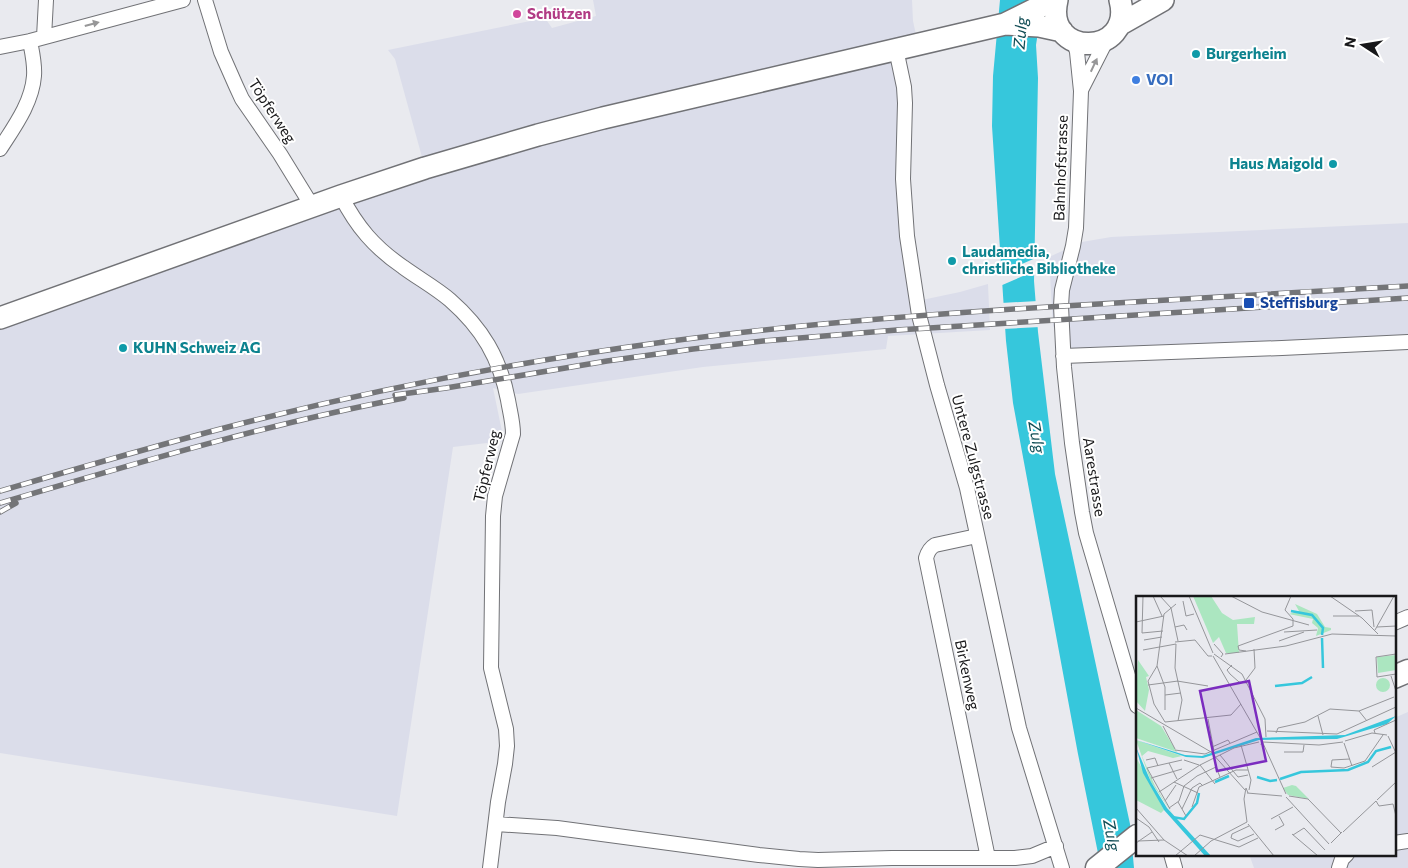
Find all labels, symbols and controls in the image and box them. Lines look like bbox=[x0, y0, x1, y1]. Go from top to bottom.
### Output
place label: Schützen bbox=[527, 4, 591, 22]
marker: Schützen bbox=[511, 8, 523, 20]
water label: Zulg bbox=[1009, 15, 1030, 51]
one-way arrow bbox=[84, 20, 99, 28]
north arrow bbox=[1338, 20, 1388, 70]
text: N bbox=[1340, 35, 1359, 49]
place label: Burgerheim bbox=[1206, 44, 1287, 62]
marker: Burgerheim bbox=[1190, 48, 1202, 60]
one-way arrow bbox=[1090, 58, 1098, 72]
place label: VOI bbox=[1146, 70, 1173, 88]
marker: VOI bbox=[1130, 74, 1142, 86]
street label: Töpferweg bbox=[245, 75, 300, 146]
street label: Bahnhofstrasse bbox=[1049, 115, 1071, 221]
place label: Haus Maigold bbox=[1229, 154, 1323, 172]
marker: Haus Maigold bbox=[1327, 158, 1339, 170]
place label: Laudamedia, christliche Bibliotheke bbox=[962, 242, 1116, 277]
marker: Laudamedia, christliche Bibliotheke bbox=[946, 255, 958, 267]
place label: Steffisburg bbox=[1260, 293, 1338, 311]
marker: Steffisburg bbox=[1242, 296, 1256, 310]
place label: KUHN Schweiz AG bbox=[133, 338, 261, 356]
marker: KUHN Schweiz AG bbox=[117, 342, 129, 354]
street label: Untere Zulgstrasse bbox=[949, 392, 999, 521]
water label: Zulg bbox=[1025, 418, 1050, 456]
street label: Töpferweg bbox=[469, 428, 503, 504]
street label: Aarestrasse bbox=[1080, 436, 1110, 518]
inset map bbox=[1136, 596, 1396, 856]
street label: Birkenweg bbox=[952, 638, 984, 712]
water label: Zulg bbox=[1100, 816, 1125, 854]

